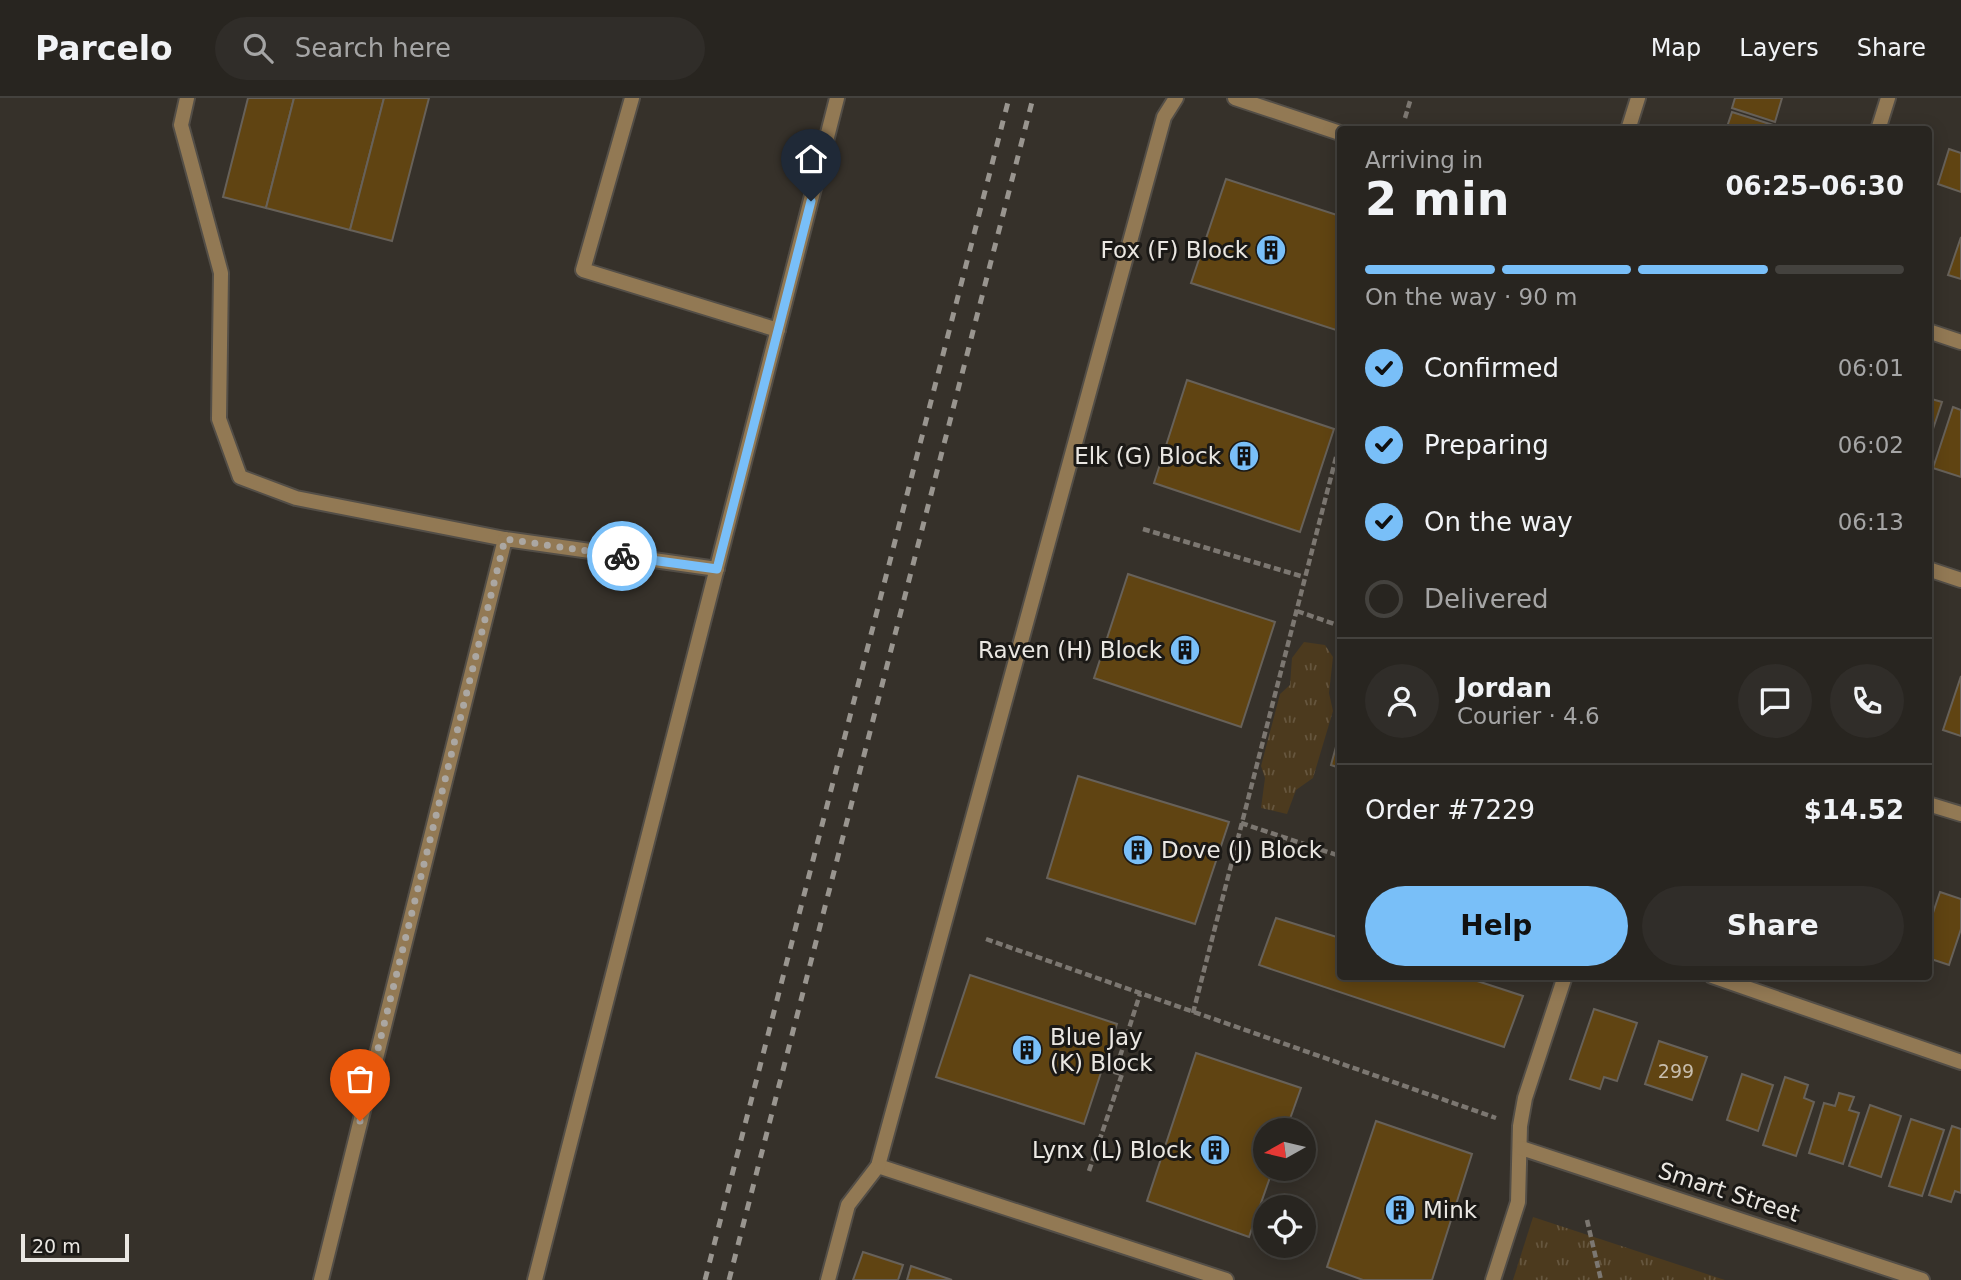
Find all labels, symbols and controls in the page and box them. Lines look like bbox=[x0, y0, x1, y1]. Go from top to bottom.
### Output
search box bbox=[215, 17, 705, 80]
text: Parcelo bbox=[35, 29, 173, 68]
icon: search bbox=[239, 29, 277, 67]
text: Search here bbox=[295, 33, 451, 63]
text: Map bbox=[1651, 34, 1701, 62]
text: Layers bbox=[1739, 34, 1819, 62]
text: Share bbox=[1857, 34, 1926, 62]
pin bbox=[781, 129, 841, 201]
icon: home bbox=[792, 140, 830, 178]
text: Arriving in bbox=[1365, 147, 1483, 173]
text: 06:25–06:30 bbox=[1725, 171, 1904, 201]
text: 2 min bbox=[1365, 172, 1509, 226]
building icon: Fox (F) Block bbox=[1254, 233, 1288, 267]
place label: Fox (F) Block bbox=[1101, 237, 1249, 263]
text: On the way · 90 m bbox=[1365, 284, 1577, 310]
icon: check bbox=[1365, 349, 1403, 387]
text: Confirmed bbox=[1424, 353, 1559, 383]
text: 06:01 bbox=[1838, 355, 1904, 381]
icon: check bbox=[1365, 426, 1403, 464]
text: Preparing bbox=[1424, 430, 1549, 460]
text: 06:02 bbox=[1838, 432, 1904, 458]
building icon: Elk (G) Block bbox=[1227, 439, 1261, 473]
place label: Elk (G) Block bbox=[1074, 443, 1222, 469]
icon: check bbox=[1365, 503, 1403, 541]
text: On the way bbox=[1424, 507, 1573, 537]
text: 06:13 bbox=[1838, 509, 1904, 535]
courier bbox=[587, 521, 657, 591]
icon: bike bbox=[603, 537, 641, 575]
text: Delivered bbox=[1424, 584, 1548, 614]
building icon: Raven (H) Block bbox=[1168, 633, 1202, 667]
place label: Raven (H) Block bbox=[978, 637, 1163, 663]
button: person bbox=[1365, 664, 1439, 738]
button: chat bbox=[1738, 664, 1812, 738]
button: phone bbox=[1830, 664, 1904, 738]
text: Jordan bbox=[1457, 673, 1552, 703]
text: Courier · 4.6 bbox=[1457, 703, 1600, 729]
text: Order #7229 bbox=[1365, 795, 1535, 825]
text: $14.52 bbox=[1804, 795, 1904, 825]
building icon: Dove (J) Block bbox=[1121, 833, 1155, 867]
place label: Dove (J) Block bbox=[1161, 837, 1323, 863]
button: Help bbox=[1365, 886, 1628, 966]
button: Share bbox=[1642, 886, 1904, 966]
place label: Blue Jay (K) Block bbox=[1050, 1024, 1153, 1076]
building icon: Blue Jay (K) Block bbox=[1010, 1033, 1044, 1067]
pin bbox=[330, 1049, 390, 1121]
icon: bag bbox=[341, 1060, 379, 1098]
house number: 299 bbox=[1658, 1060, 1694, 1082]
north arrow bbox=[1253, 1118, 1316, 1181]
map controls bbox=[1253, 1118, 1316, 1258]
building icon: Lynx (L) Block bbox=[1198, 1133, 1232, 1167]
place label: Lynx (L) Block bbox=[1032, 1137, 1193, 1163]
street label: Smart Street bbox=[1655, 1157, 1803, 1227]
building icon: Mink bbox=[1383, 1193, 1417, 1227]
button: locate bbox=[1253, 1195, 1316, 1258]
place label: Mink bbox=[1423, 1197, 1478, 1223]
scale bar bbox=[21, 1231, 130, 1263]
text: 20 m bbox=[32, 1235, 81, 1257]

